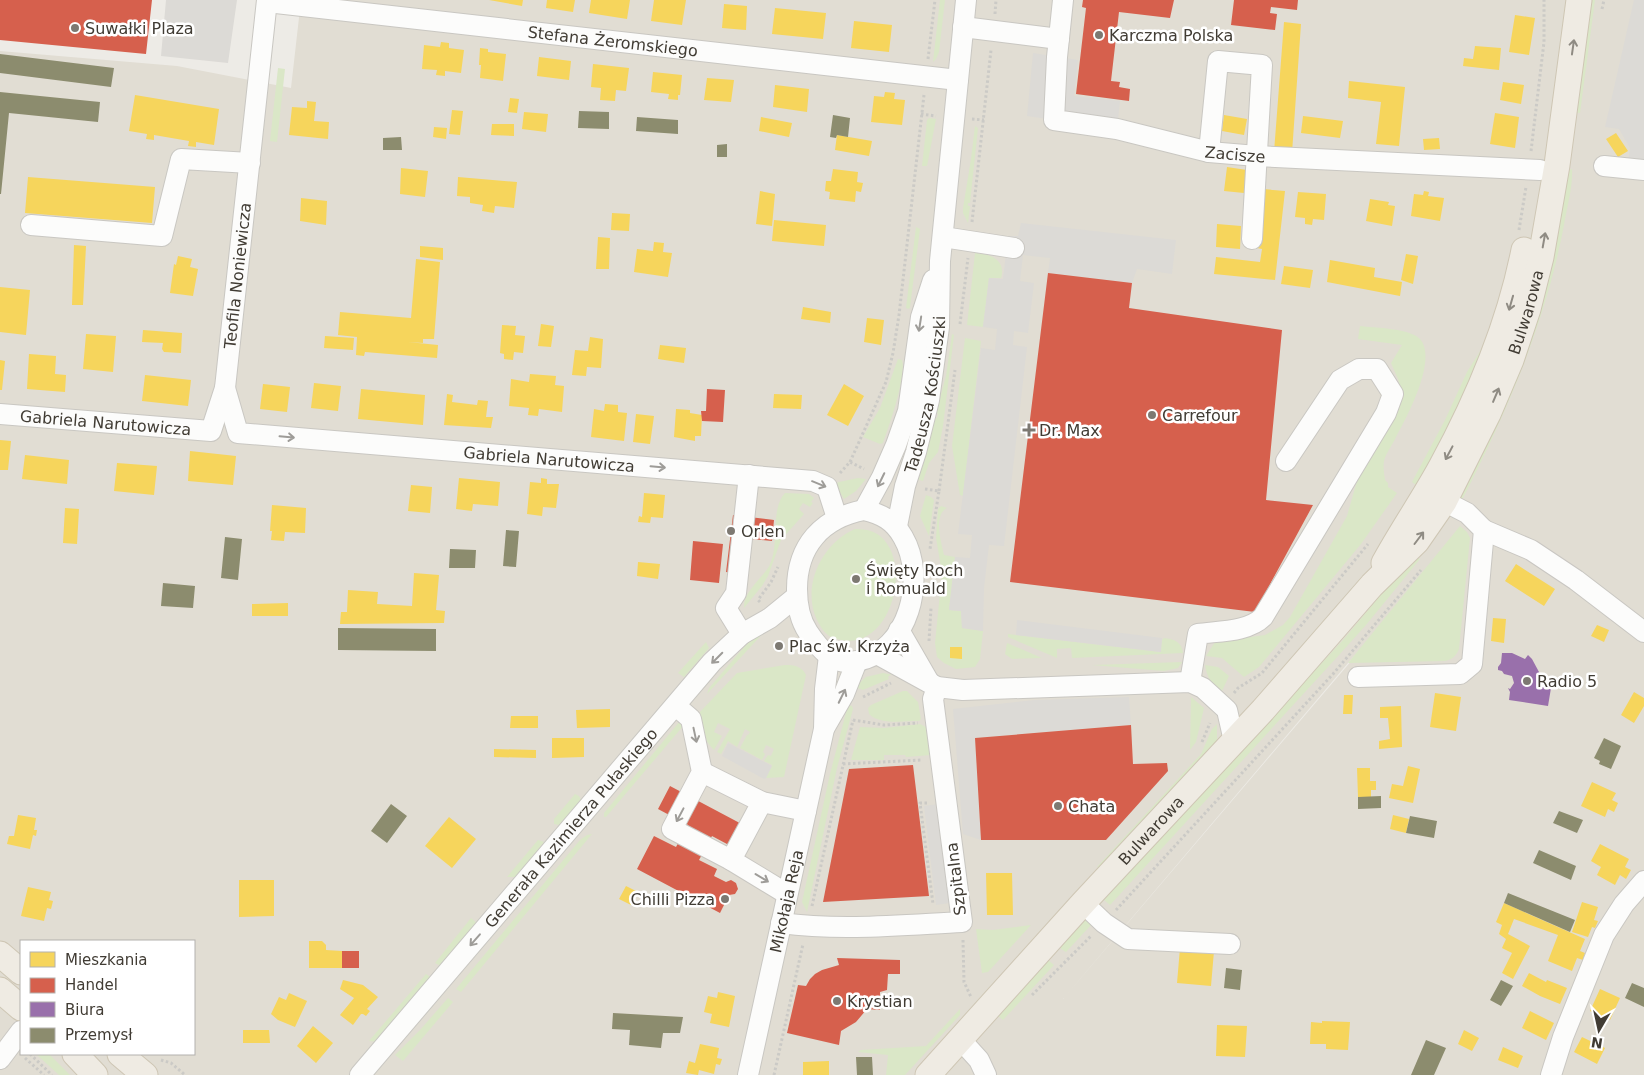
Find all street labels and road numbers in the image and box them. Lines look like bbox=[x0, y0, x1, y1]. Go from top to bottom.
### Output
street label: Stefana Żeromskiego bbox=[527, 22, 699, 60]
street label: Zacisze bbox=[1204, 142, 1266, 166]
street label: Teofila Noniewicza bbox=[220, 202, 255, 351]
street label: Bulwarowa bbox=[1504, 268, 1547, 357]
street label: Tadeusza Kościuszki bbox=[900, 315, 949, 477]
street label: Gabriela Narutowicza bbox=[19, 406, 192, 439]
street label: Gabriela Narutowicza bbox=[463, 442, 635, 476]
street label: Generała Kazimierza Pułaskiego bbox=[480, 724, 661, 931]
street label: Bulwarowa bbox=[1114, 792, 1188, 869]
street label: Szpitalna bbox=[942, 841, 970, 917]
street label: Mikołaja Reja bbox=[766, 848, 807, 954]

